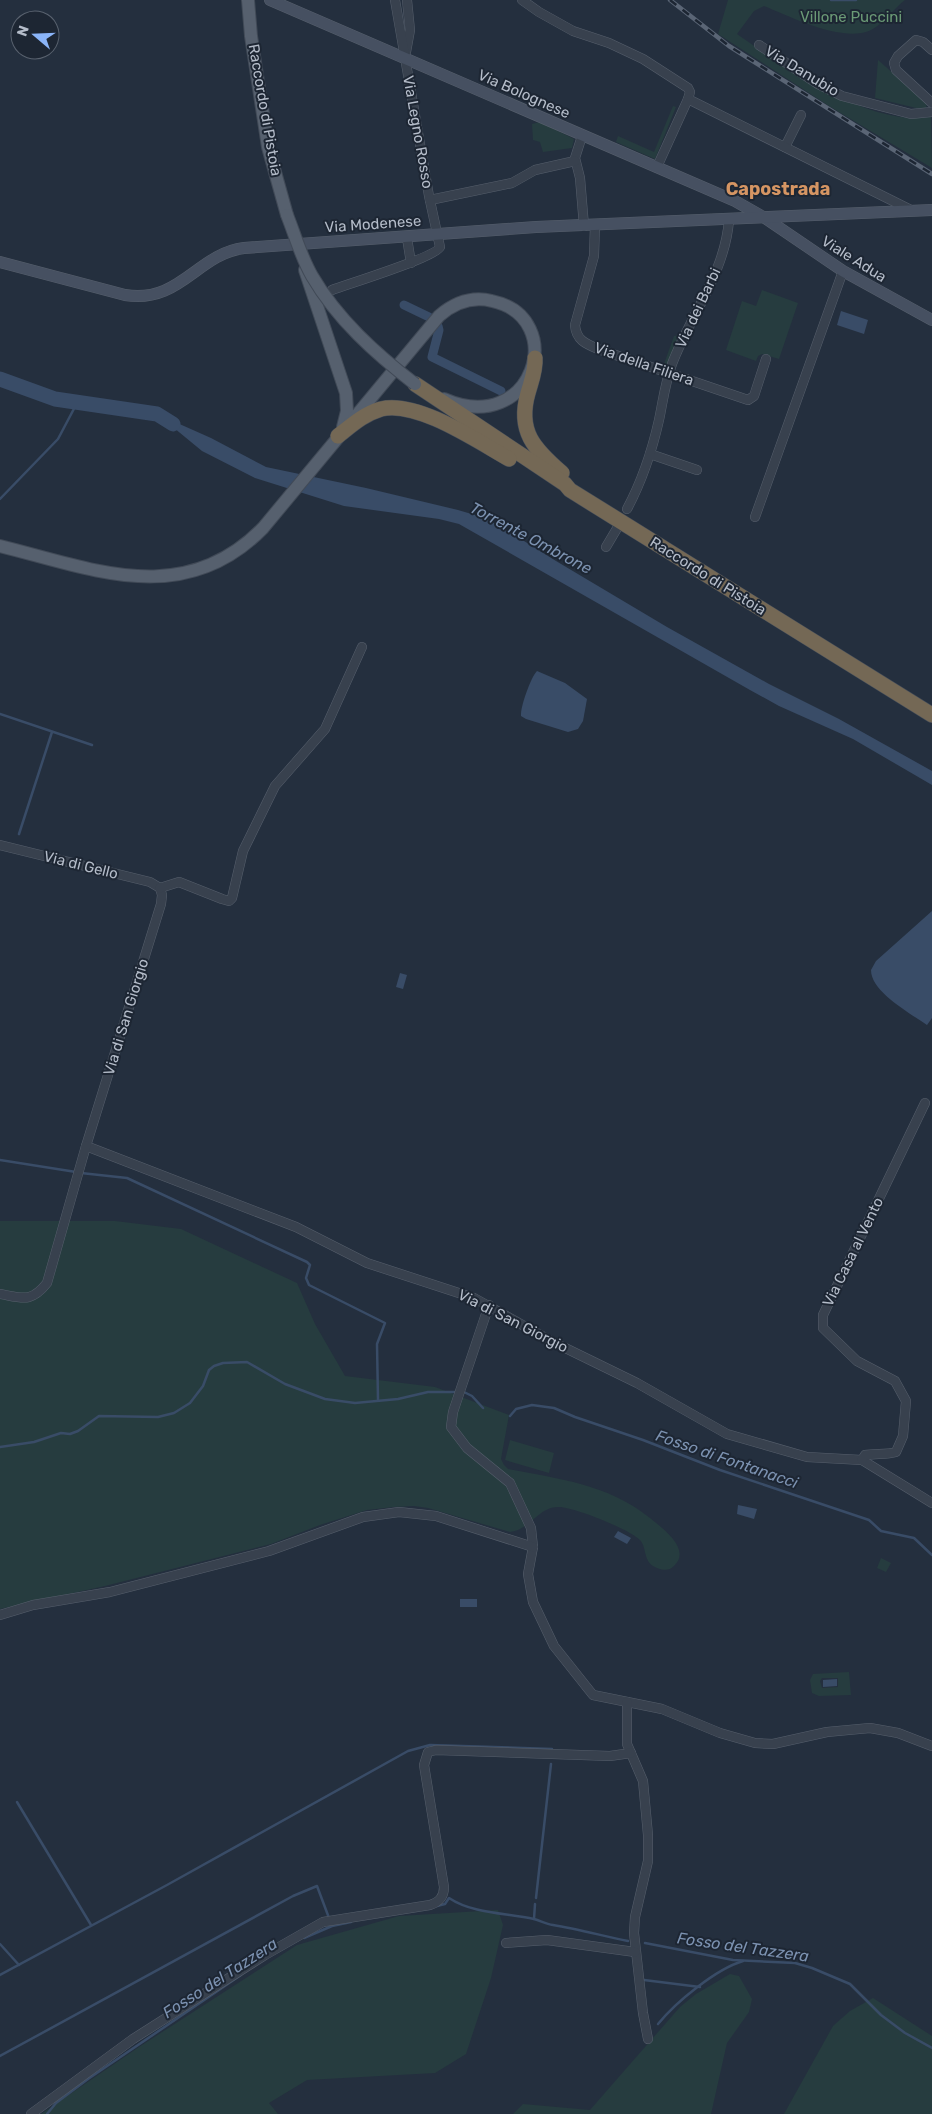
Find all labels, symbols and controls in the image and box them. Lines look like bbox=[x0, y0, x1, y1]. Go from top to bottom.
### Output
park label: Villone Puccini bbox=[800, 8, 902, 26]
north arrow bbox=[10, 10, 60, 60]
text: N bbox=[14, 23, 33, 38]
street label: Via Danubio bbox=[762, 42, 842, 100]
street label: Raccordo di Pistoia bbox=[245, 43, 285, 177]
street label: Via Bolognese bbox=[475, 66, 573, 122]
street label: Via Legno Rosso bbox=[399, 74, 437, 190]
district label: Capostrada bbox=[726, 178, 830, 200]
street label: Via Modenese bbox=[324, 212, 422, 236]
street label: Viale Adua bbox=[818, 232, 890, 286]
street label: Via dei Barbi bbox=[672, 265, 724, 351]
street label: Via della Filiera bbox=[592, 339, 696, 389]
water label: Torrente Ombrone bbox=[467, 498, 595, 578]
street label: Raccordo di Pistoia bbox=[647, 533, 769, 619]
street label: Via di Gello bbox=[42, 847, 120, 883]
street label: Via di San Giorgio bbox=[100, 956, 152, 1078]
street label: Via Casa al Vento bbox=[819, 1194, 887, 1310]
street label: Via di San Giorgio bbox=[455, 1285, 571, 1357]
water label: Fosso di Fontanacci bbox=[653, 1426, 802, 1493]
water label: Fosso del Tazzera bbox=[676, 1928, 810, 1966]
water label: Fosso del Tazzera bbox=[159, 1934, 281, 2022]

